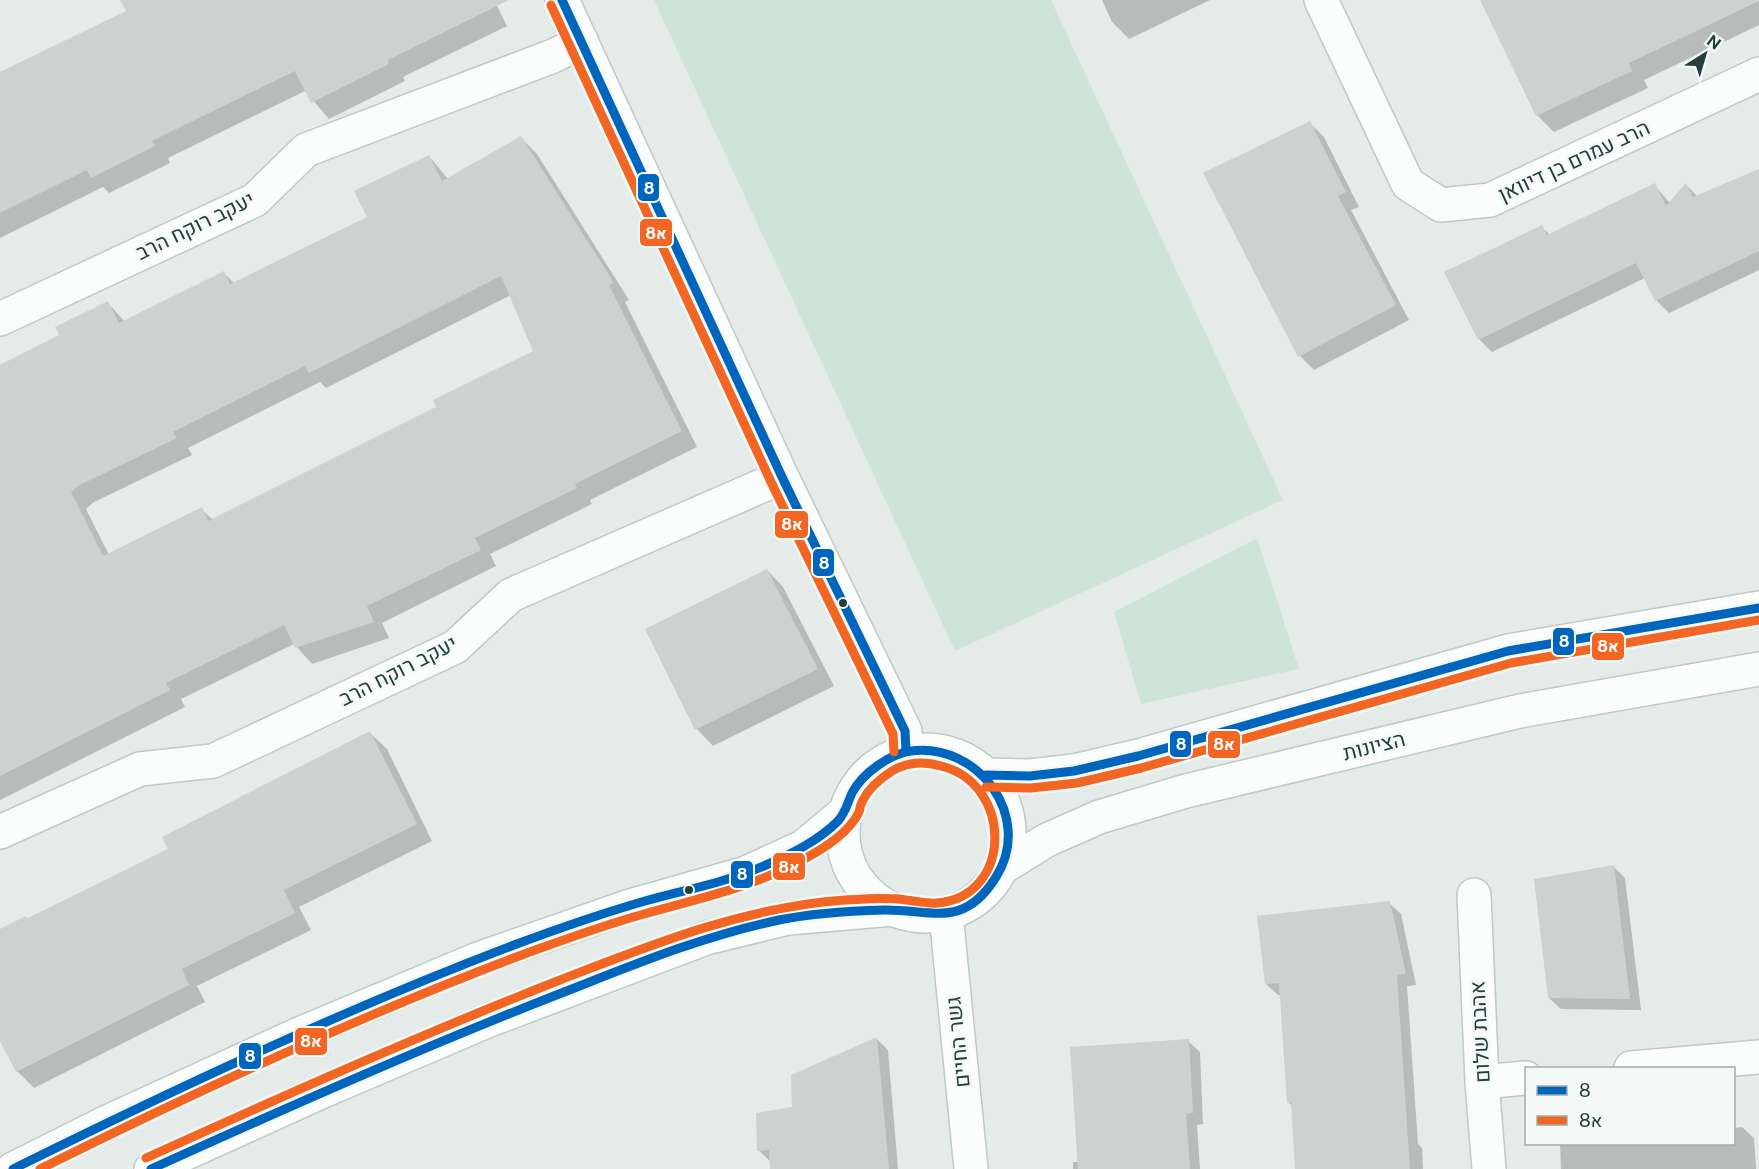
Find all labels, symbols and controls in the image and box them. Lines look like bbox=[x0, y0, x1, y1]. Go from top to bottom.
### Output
north arrow bbox=[1675, 24, 1735, 84]
text: N bbox=[1703, 31, 1724, 54]
street label: הרב עמרם בן דיוואן bbox=[1494, 114, 1654, 207]
line badge: 8 bbox=[637, 173, 660, 202]
text: 8 bbox=[644, 179, 655, 198]
street label: יעקב רוקח הרב bbox=[131, 186, 258, 265]
line badge: 8א bbox=[639, 218, 673, 247]
text: 8א bbox=[645, 224, 667, 243]
line badge: 8א bbox=[774, 510, 809, 539]
text: 8א bbox=[781, 515, 803, 534]
line badge: 8 bbox=[812, 548, 835, 577]
text: 8 bbox=[819, 554, 830, 573]
unlabelled marker bbox=[837, 597, 849, 609]
line badge: 8 bbox=[1552, 627, 1575, 656]
street label: יעקב רוקח הרב bbox=[335, 630, 461, 711]
text: 8 bbox=[1559, 632, 1570, 651]
line badge: 8א bbox=[1591, 632, 1625, 661]
text: 8א bbox=[1597, 637, 1619, 656]
street label: הציונות bbox=[1340, 726, 1408, 765]
line badge: 8 bbox=[1169, 730, 1192, 758]
line badge: 8א bbox=[1207, 730, 1241, 759]
text: 8 bbox=[1176, 735, 1187, 754]
text: 8א bbox=[1213, 735, 1235, 754]
line badge: 8א bbox=[772, 852, 806, 881]
text: 8א bbox=[778, 858, 800, 877]
line badge: 8 bbox=[730, 860, 754, 889]
text: 8 bbox=[737, 865, 748, 884]
unlabelled marker bbox=[683, 884, 695, 896]
street label: אהבת שלום bbox=[1464, 980, 1495, 1084]
street label: גשר החיים bbox=[940, 995, 975, 1089]
line badge: 8א bbox=[294, 1027, 328, 1056]
text: 8א bbox=[300, 1032, 322, 1051]
line badge: 8 bbox=[238, 1042, 262, 1070]
text: 8 bbox=[245, 1047, 256, 1066]
legend bbox=[1525, 1067, 1735, 1145]
text: 8 bbox=[1579, 1080, 1591, 1101]
text: 8א bbox=[1579, 1110, 1602, 1131]

